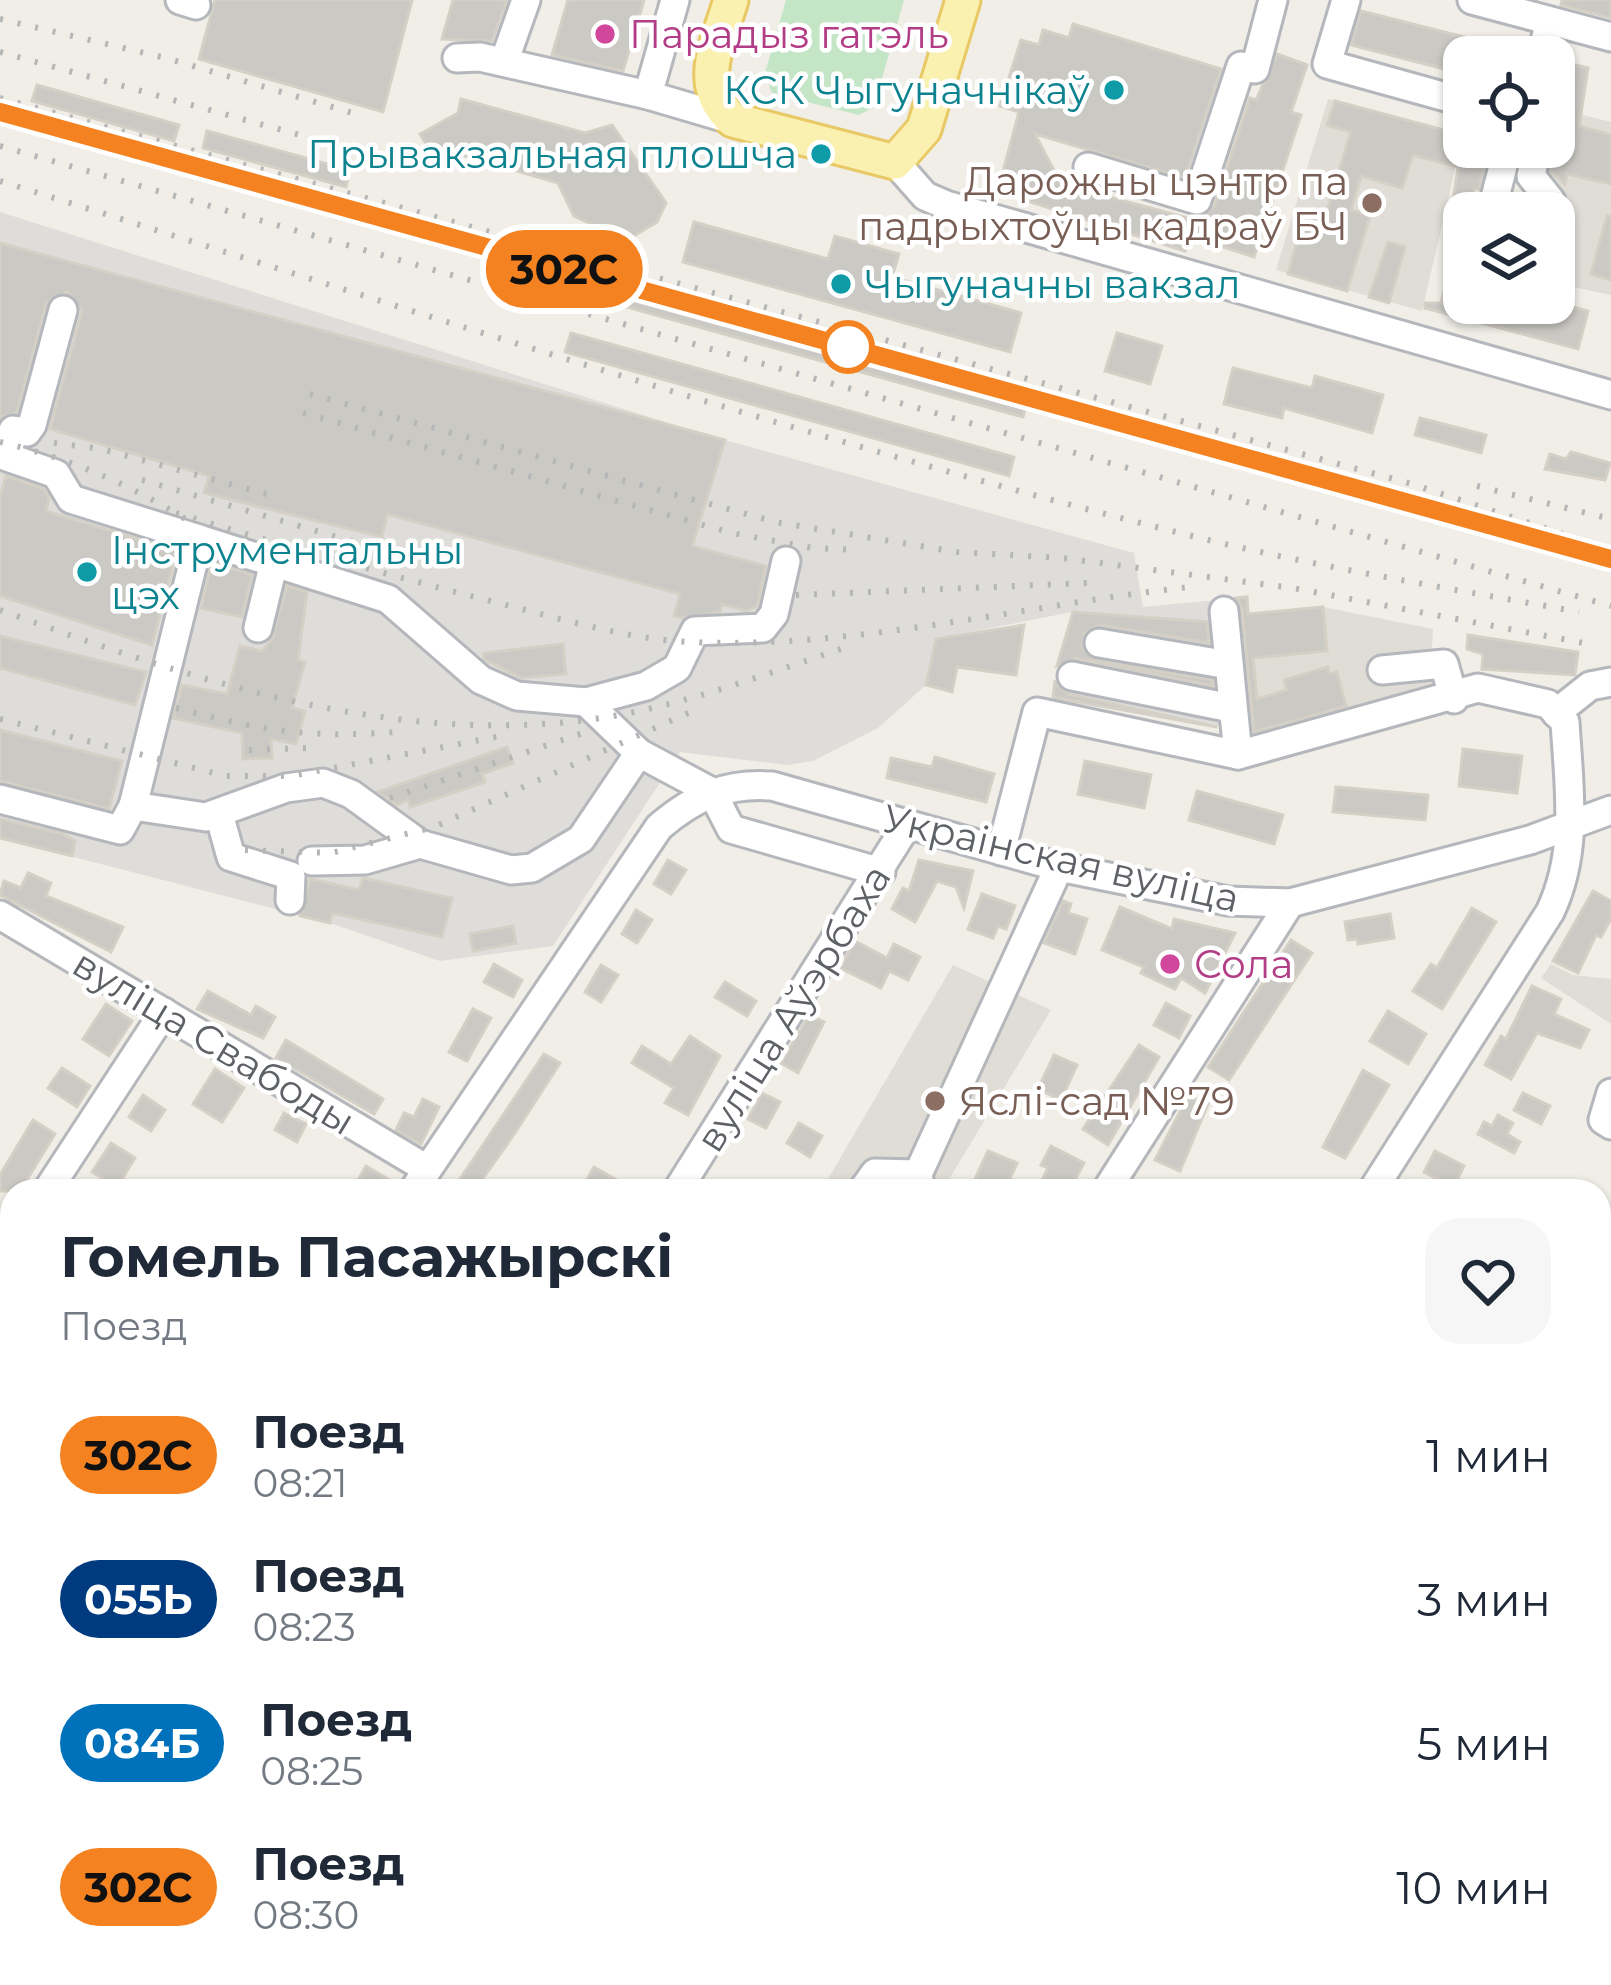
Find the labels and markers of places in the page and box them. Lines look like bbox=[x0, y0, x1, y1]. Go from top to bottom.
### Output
place label: Парадыз гатэль bbox=[629, 10, 949, 58]
marker: Парадыз гатэль bbox=[592, 21, 618, 47]
place label: КСК Чыгуначнікаў bbox=[723, 66, 1090, 114]
marker: КСК Чыгуначнікаў bbox=[1101, 77, 1127, 103]
place label: Прывакзальная плошча bbox=[307, 130, 797, 178]
marker: Прывакзальная плошча bbox=[808, 141, 834, 167]
place label: Дарожны цэнтр па падрыхтоўцы кадраў БЧ bbox=[858, 157, 1348, 250]
marker: Дарожны цэнтр па падрыхтоўцы кадраў БЧ bbox=[1359, 190, 1385, 216]
place label: Чыгуначны вакзал bbox=[865, 260, 1241, 308]
marker: Чыгуначны вакзал bbox=[828, 271, 854, 297]
unlabelled marker bbox=[823, 322, 873, 372]
place label: Інструментальны цэх bbox=[111, 526, 463, 619]
marker: Інструментальны цэх bbox=[74, 559, 100, 585]
place label: Сола bbox=[1194, 940, 1293, 988]
marker: Сола bbox=[1157, 951, 1183, 977]
place label: Яслі-сад №79 bbox=[959, 1077, 1235, 1125]
marker: Яслі-сад №79 bbox=[922, 1088, 948, 1114]

